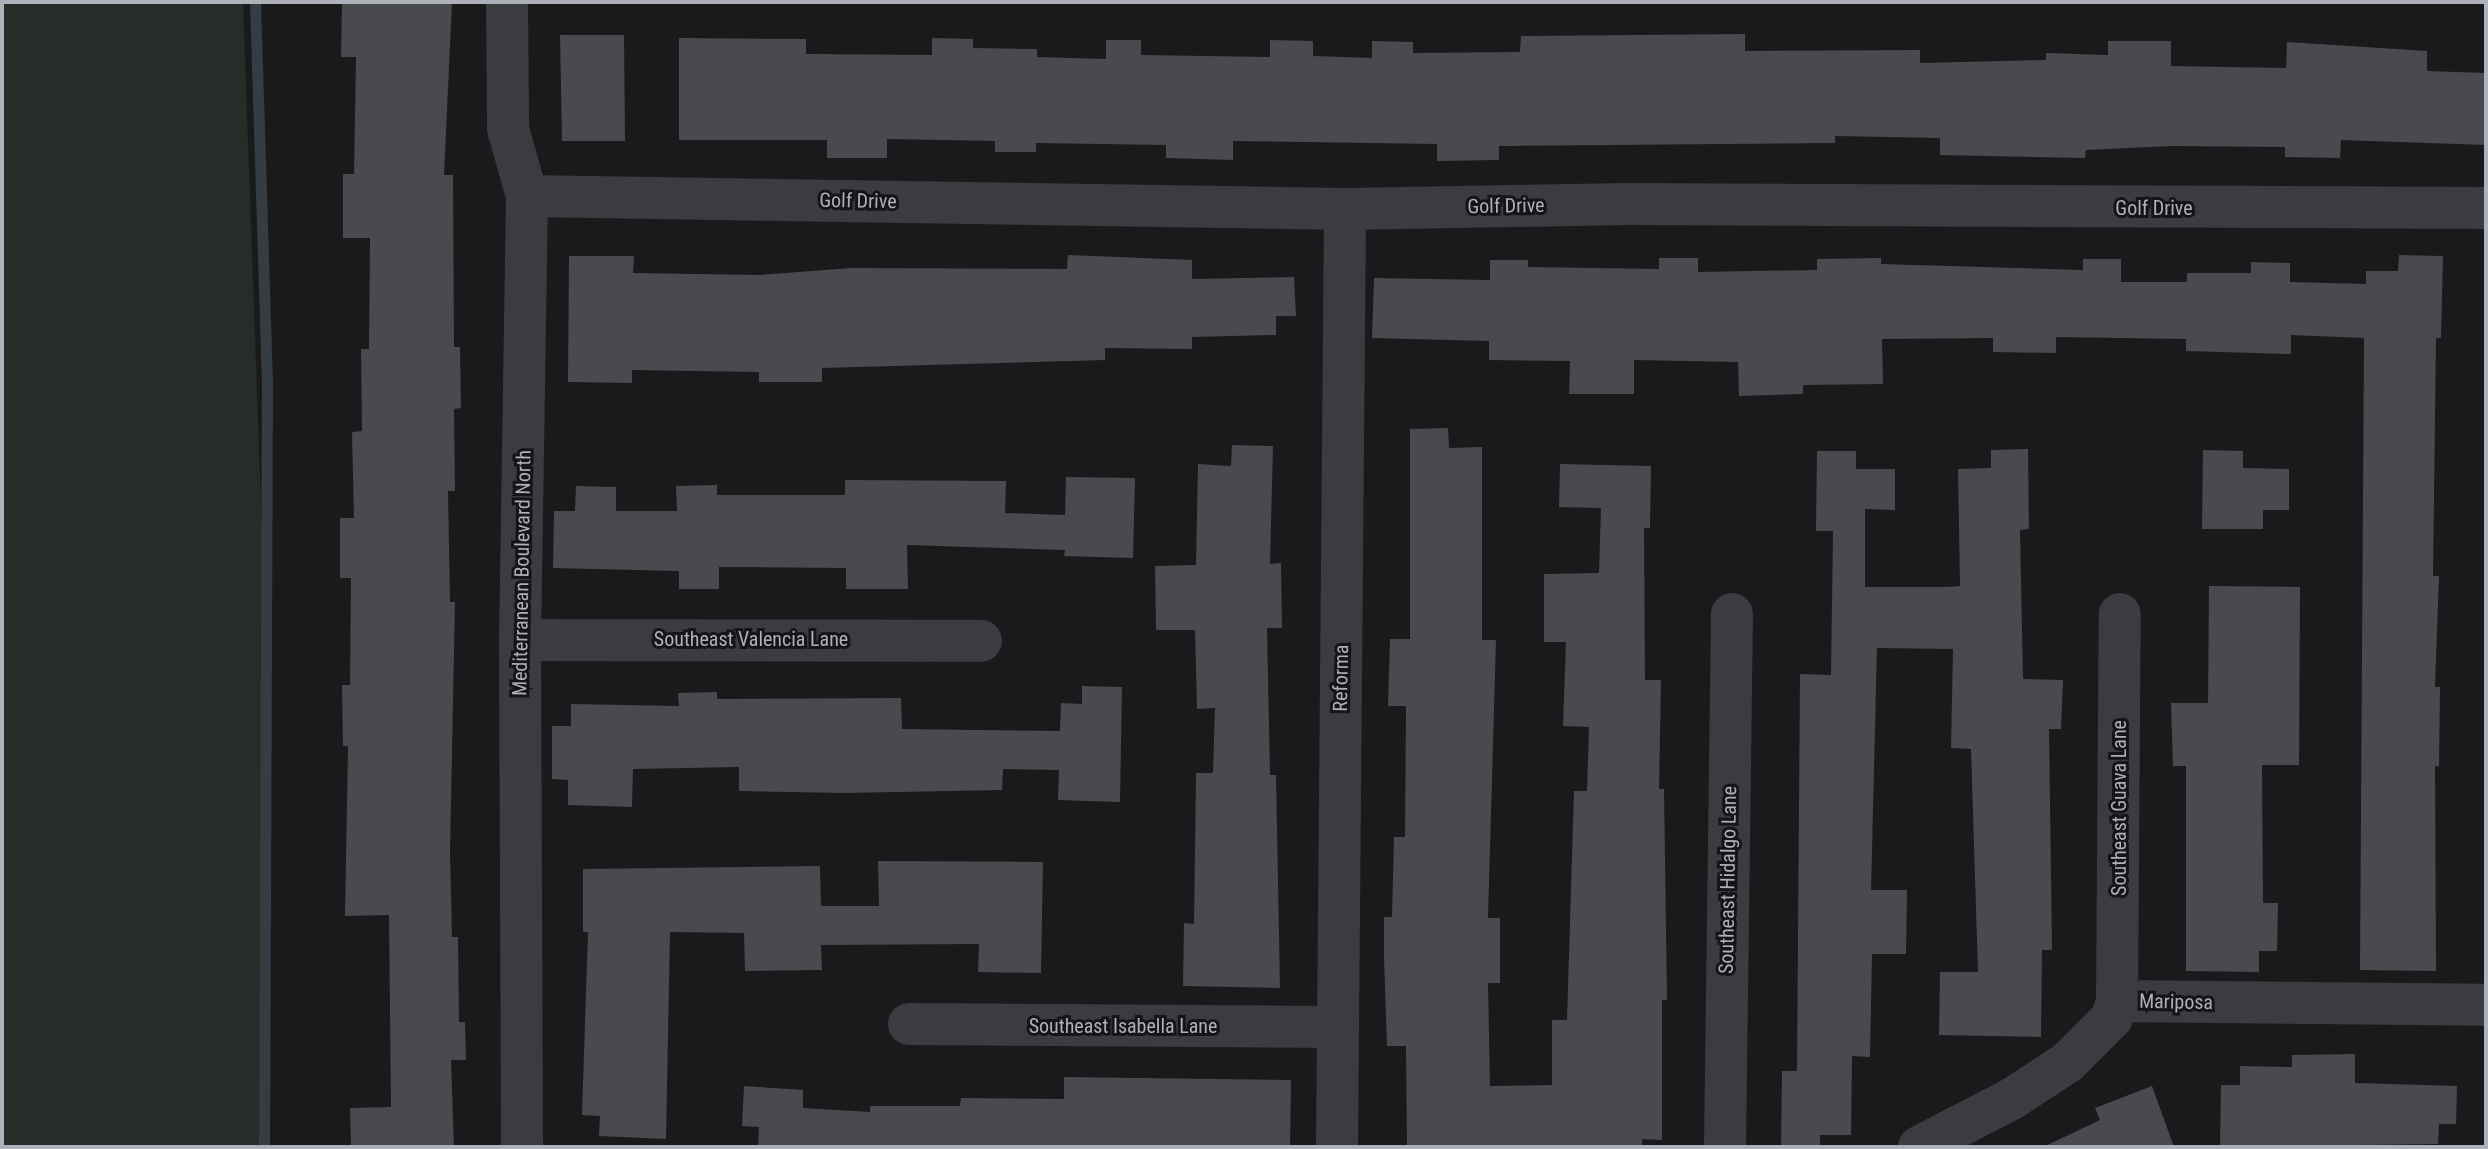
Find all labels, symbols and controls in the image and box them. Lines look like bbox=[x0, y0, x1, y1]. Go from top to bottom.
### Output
street label: Golf Drive bbox=[819, 188, 897, 214]
street label: Golf Drive bbox=[1467, 193, 1545, 219]
street label: Golf Drive bbox=[2115, 196, 2193, 220]
street label: Mediterranean Boulevard North bbox=[508, 450, 536, 696]
street label: Southeast Valencia Lane bbox=[654, 627, 848, 651]
street label: Reforma bbox=[1328, 644, 1354, 712]
street label: Southeast Guava Lane bbox=[2107, 720, 2131, 896]
street label: Southeast Hidalgo Lane bbox=[1714, 786, 1742, 974]
street label: Mariposa bbox=[2139, 989, 2213, 1015]
street label: Southeast Isabella Lane bbox=[1029, 1014, 1217, 1038]

